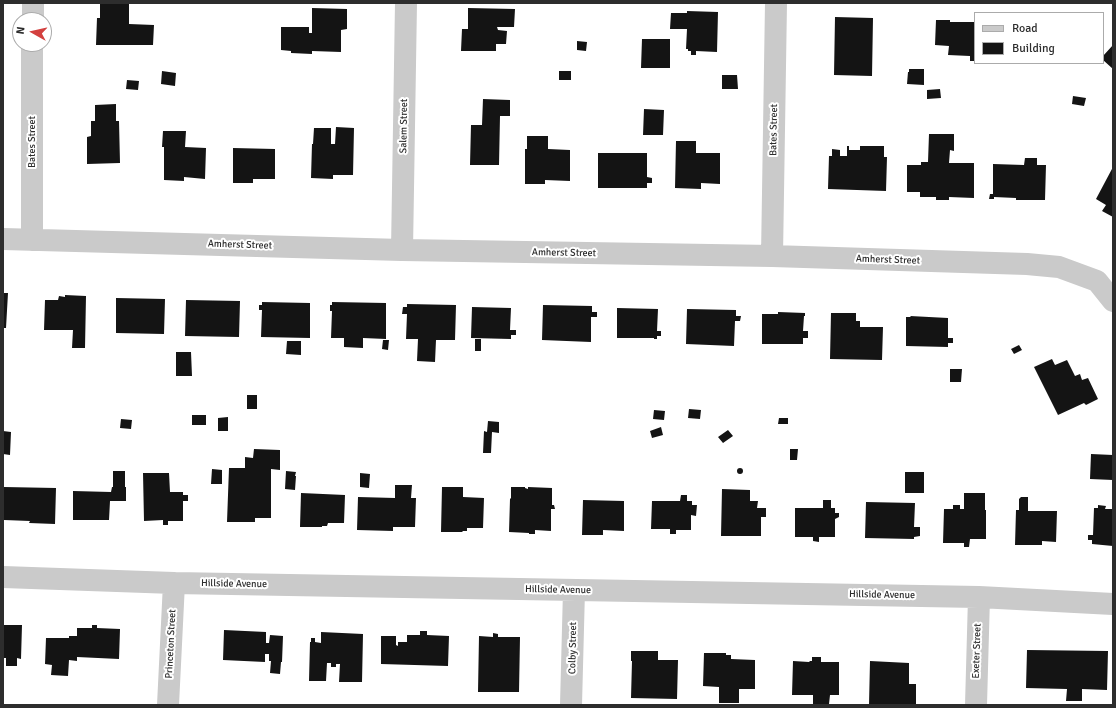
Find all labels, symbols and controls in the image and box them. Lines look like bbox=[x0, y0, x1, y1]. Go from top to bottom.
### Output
north arrow bbox=[12, 12, 52, 52]
legend bbox=[974, 12, 1104, 64]
text: Road bbox=[1012, 21, 1038, 36]
text: N bbox=[14, 26, 28, 35]
text: Building bbox=[1012, 41, 1055, 56]
street label: Salem Street bbox=[398, 99, 410, 153]
street label: Bates Street bbox=[768, 104, 780, 156]
street label: Bates Street bbox=[26, 116, 38, 168]
street label: Amherst Street bbox=[208, 238, 272, 252]
street label: Amherst Street bbox=[532, 246, 596, 260]
street label: Amherst Street bbox=[856, 253, 920, 267]
street label: Hillside Avenue bbox=[201, 577, 267, 591]
street label: Hillside Avenue bbox=[525, 583, 591, 597]
street label: Hillside Avenue bbox=[849, 588, 915, 602]
street label: Princeton Street bbox=[163, 609, 179, 679]
street label: Colby Street bbox=[567, 622, 579, 674]
street label: Exeter Street bbox=[970, 623, 984, 679]

